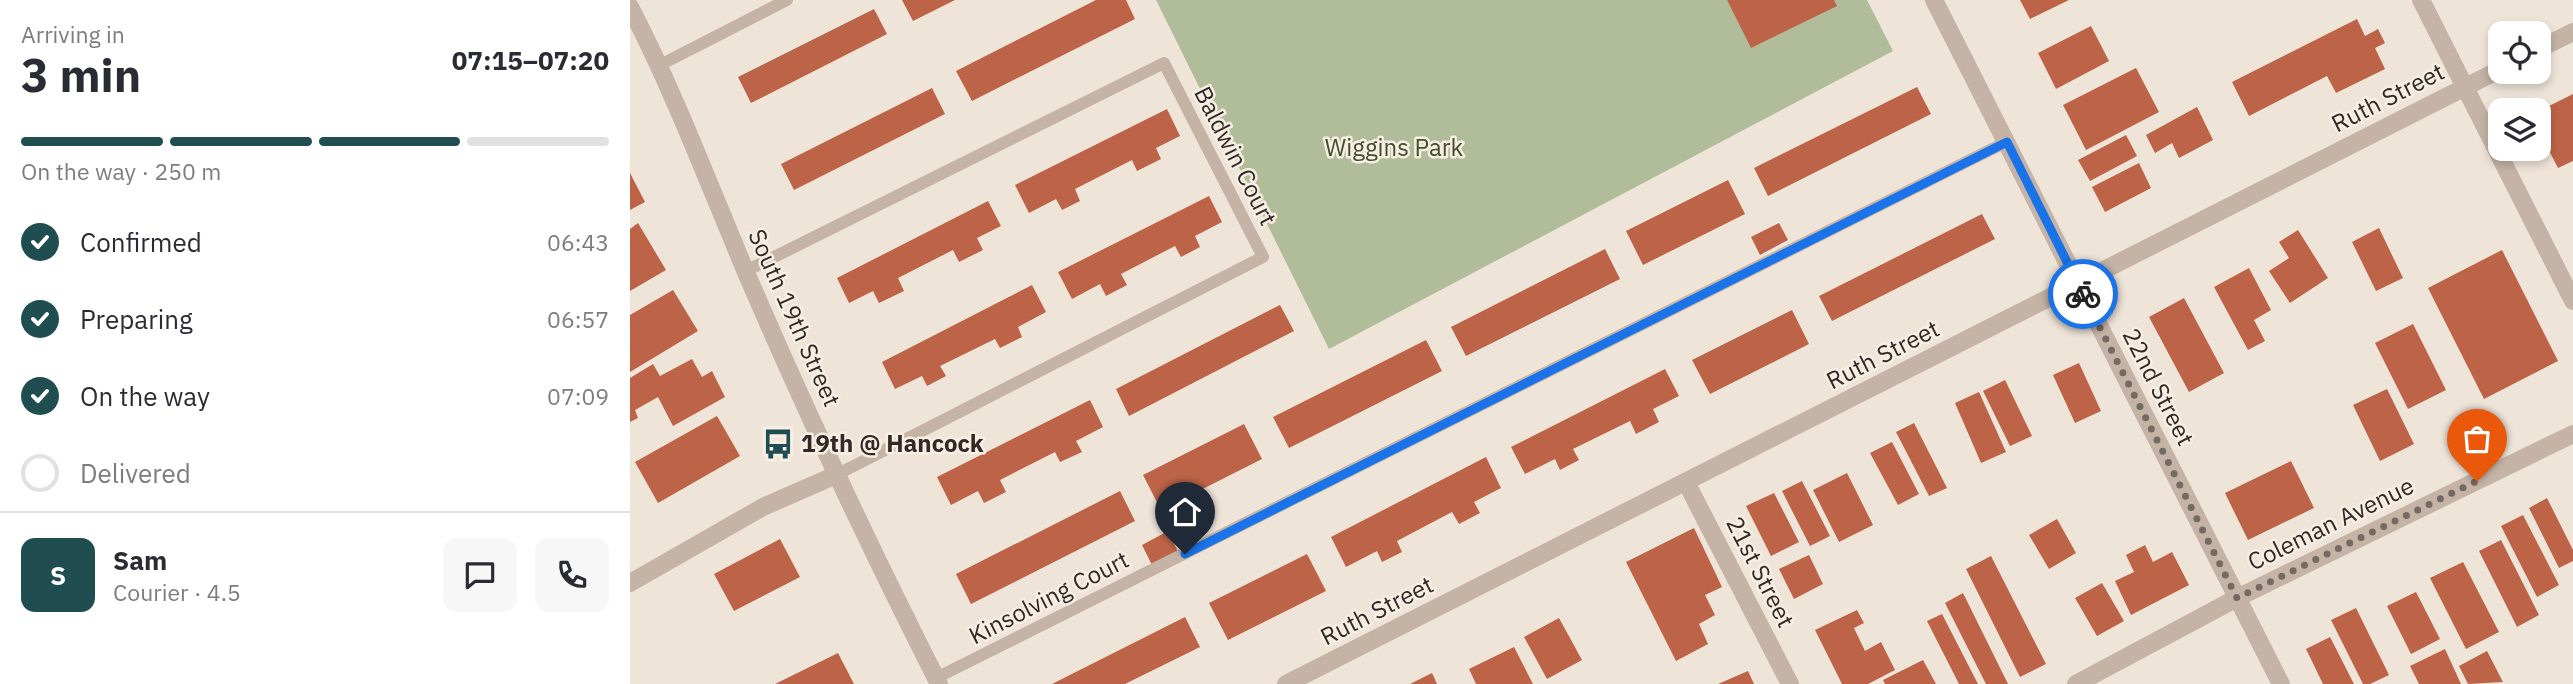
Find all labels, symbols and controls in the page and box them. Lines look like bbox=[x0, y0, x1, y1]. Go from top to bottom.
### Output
text: Arriving in bbox=[21, 19, 125, 49]
map controls bbox=[2488, 21, 2551, 161]
button: locate bbox=[2488, 21, 2551, 84]
text: 07:15–07:20 bbox=[452, 43, 609, 77]
text: 3 min bbox=[21, 45, 141, 105]
street label: Ruth Street bbox=[2326, 55, 2449, 139]
street label: Baldwin Court bbox=[1187, 81, 1285, 231]
button: layers bbox=[2488, 98, 2551, 161]
park label: Wiggins Park bbox=[1325, 131, 1464, 163]
text: On the way · 250 m bbox=[21, 156, 221, 186]
icon: check bbox=[21, 223, 59, 261]
street label: South 19th Street bbox=[741, 224, 848, 411]
text: Confirmed bbox=[80, 225, 202, 259]
text: 06:43 bbox=[547, 227, 609, 257]
courier bbox=[2048, 259, 2118, 329]
icon: bike bbox=[2064, 275, 2102, 313]
icon: check bbox=[21, 300, 59, 338]
text: Preparing bbox=[80, 302, 193, 336]
text: 06:57 bbox=[547, 304, 609, 334]
street label: Ruth Street bbox=[1821, 312, 1944, 396]
street label: 22nd Street bbox=[2116, 322, 2202, 451]
icon: check bbox=[21, 377, 59, 415]
text: On the way bbox=[80, 379, 210, 413]
text: 07:09 bbox=[547, 381, 609, 411]
pin bbox=[2447, 409, 2507, 481]
icon: bag bbox=[2458, 420, 2496, 458]
bus stop icon: 19th @ Hancock bbox=[761, 427, 795, 461]
place label: 19th @ Hancock bbox=[801, 427, 984, 459]
text: Delivered bbox=[80, 456, 191, 490]
street label: Coleman Avenue bbox=[2242, 469, 2419, 577]
pin bbox=[1155, 482, 1215, 554]
icon: home bbox=[1166, 493, 1204, 531]
street label: 21st Street bbox=[1719, 511, 1802, 632]
button: chat bbox=[443, 538, 517, 612]
button: phone bbox=[535, 538, 609, 612]
text: Sam bbox=[113, 543, 167, 577]
street label: Kinsolving Court bbox=[963, 543, 1134, 651]
text: S bbox=[50, 558, 66, 592]
street label: Ruth Street bbox=[1315, 568, 1438, 652]
text: Courier · 4.5 bbox=[113, 577, 241, 607]

